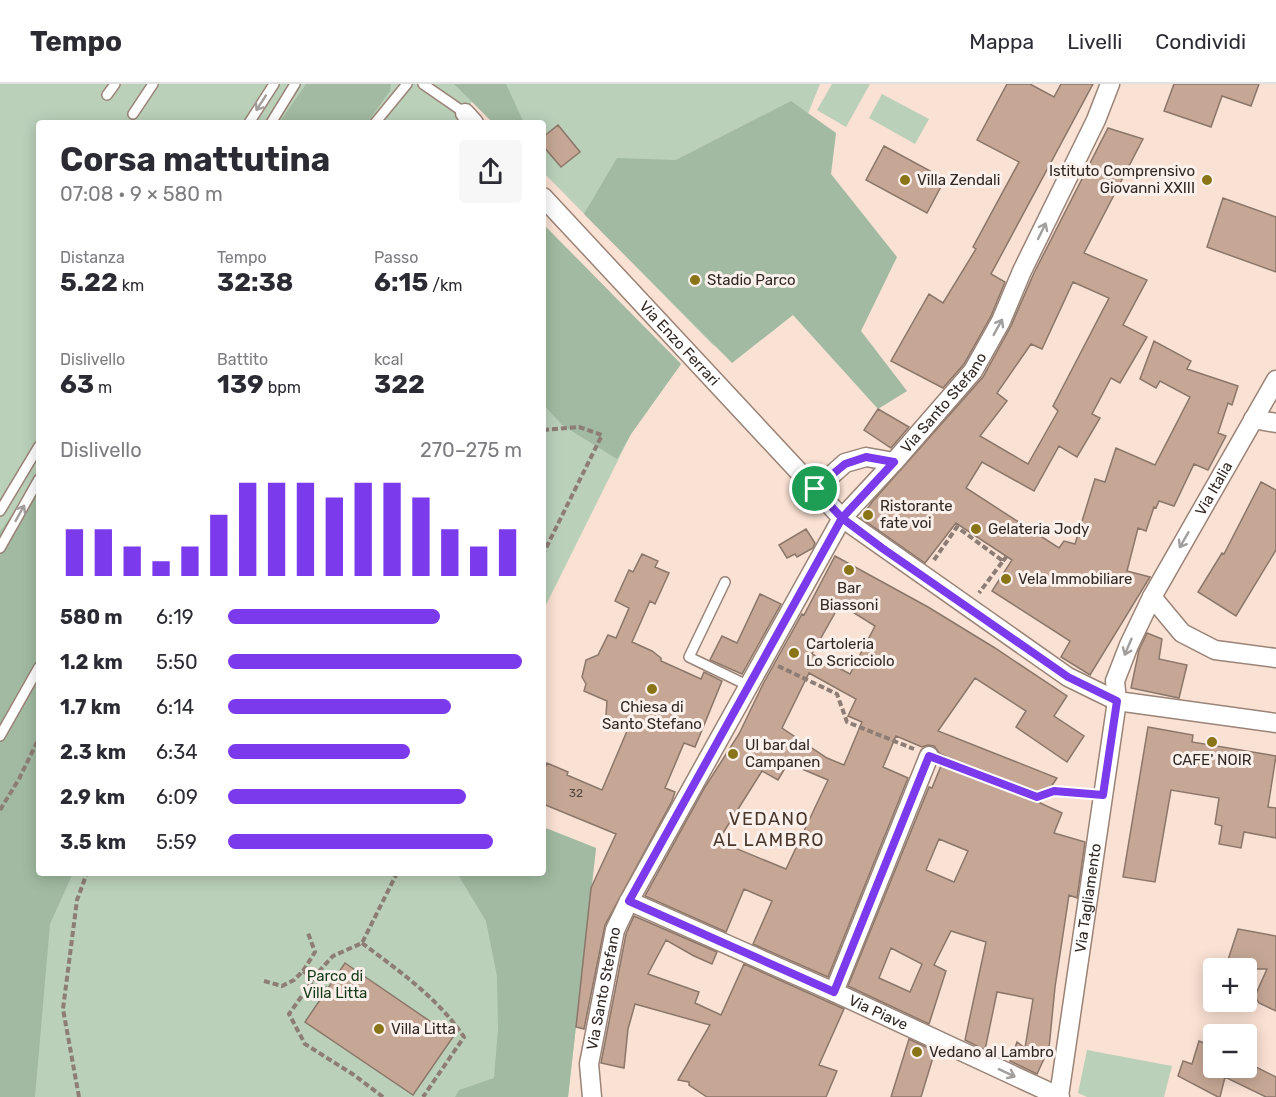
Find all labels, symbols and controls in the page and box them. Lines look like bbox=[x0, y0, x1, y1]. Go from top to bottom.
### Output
text: Tempo bbox=[30, 25, 122, 58]
text: Mappa bbox=[969, 29, 1034, 54]
text: Livelli bbox=[1067, 29, 1122, 54]
text: Condividi bbox=[1155, 29, 1246, 54]
one-way arrow bbox=[255, 95, 267, 111]
text: Corsa mattutina bbox=[60, 140, 330, 179]
button: share bbox=[459, 140, 522, 203]
place label: Istituto Comprensivo Giovanni XXIII bbox=[1049, 162, 1195, 197]
place label: Villa Zendali bbox=[917, 171, 1000, 189]
marker: Villa Zendali bbox=[898, 173, 912, 187]
marker: Istituto Comprensivo Giovanni XXIII bbox=[1200, 173, 1214, 187]
text: 07:08 · 9 × 580 m bbox=[60, 182, 223, 206]
one-way arrow bbox=[1037, 222, 1049, 240]
text: Distanza bbox=[60, 248, 125, 267]
text: Tempo bbox=[217, 248, 267, 267]
text: Passo bbox=[374, 248, 418, 267]
text: 5.22 bbox=[60, 267, 118, 298]
text: 32:38 bbox=[217, 267, 293, 298]
text: 6:15 bbox=[374, 267, 428, 298]
place label: Stadio Parco bbox=[707, 271, 796, 289]
marker: Stadio Parco bbox=[688, 273, 702, 287]
text: km bbox=[118, 276, 144, 295]
text: /km bbox=[428, 276, 462, 295]
street label: Via Enzo Ferrari bbox=[635, 297, 723, 389]
one-way arrow bbox=[992, 319, 1004, 336]
street label: Via Santo Stefano bbox=[897, 349, 990, 457]
text: Dislivello bbox=[60, 350, 125, 369]
text: Battito bbox=[217, 350, 268, 369]
text: kcal bbox=[374, 350, 403, 369]
text: 63 bbox=[60, 369, 94, 400]
text: 139 bbox=[217, 369, 264, 400]
text: 322 bbox=[374, 369, 425, 400]
text: m bbox=[94, 378, 112, 397]
text: bpm bbox=[264, 378, 301, 397]
text: Dislivello bbox=[60, 438, 142, 462]
text: 270–275 m bbox=[420, 438, 522, 462]
street label: Via Italia bbox=[1191, 458, 1236, 519]
pin bbox=[789, 463, 840, 514]
icon: arrive bbox=[798, 472, 831, 505]
place label: Ristorante fate voi bbox=[880, 497, 953, 532]
one-way arrow bbox=[14, 505, 26, 522]
marker: Ristorante fate voi bbox=[861, 508, 875, 522]
place label: Gelateria Jody bbox=[988, 520, 1089, 538]
marker: Gelateria Jody bbox=[969, 522, 983, 536]
one-way arrow bbox=[1178, 531, 1190, 548]
marker: Bar Biassoni bbox=[842, 563, 856, 577]
place label: Vela Immobiliare bbox=[1018, 570, 1133, 588]
marker: Vela Immobiliare bbox=[999, 572, 1013, 586]
place label: Bar Biassoni bbox=[820, 579, 878, 614]
text: 580 m bbox=[60, 605, 123, 629]
text: 6:19 bbox=[156, 605, 194, 629]
place label: Cartoleria Lo Scricciolo bbox=[806, 635, 895, 670]
one-way arrow bbox=[1122, 638, 1133, 656]
marker: Cartoleria Lo Scricciolo bbox=[787, 646, 801, 660]
text: 1.2 km bbox=[60, 650, 123, 674]
text: 5:50 bbox=[156, 650, 198, 674]
marker: Chiesa di Santo Stefano bbox=[645, 682, 659, 696]
text: 1.7 km bbox=[60, 695, 121, 719]
text: 6:14 bbox=[156, 695, 194, 719]
place label: Chiesa di Santo Stefano bbox=[602, 698, 702, 733]
marker: CAFE' NOIR bbox=[1205, 735, 1219, 749]
place label: Ul bar dal Campanen bbox=[745, 736, 820, 771]
text: 2.3 km bbox=[60, 740, 126, 764]
text: 6:34 bbox=[156, 740, 198, 764]
marker: Ul bar dal Campanen bbox=[726, 747, 740, 761]
place label: CAFE' NOIR bbox=[1172, 751, 1252, 769]
text: 2.9 km bbox=[60, 785, 125, 809]
text: 6:09 bbox=[156, 785, 198, 809]
house number: 32 bbox=[569, 786, 583, 800]
district label: VEDANO AL LAMBRO bbox=[713, 808, 825, 851]
text: 3.5 km bbox=[60, 830, 126, 854]
text: 5:59 bbox=[156, 830, 197, 854]
street label: Via Tagliamento bbox=[1071, 842, 1105, 954]
street label: Via Santo Stefano bbox=[583, 925, 624, 1052]
map controls bbox=[1203, 958, 1257, 1078]
button: + bbox=[1203, 958, 1257, 1012]
park label: Parco di Villa Litta bbox=[303, 967, 367, 1002]
street label: Via Piave bbox=[846, 991, 911, 1034]
place label: Villa Litta bbox=[391, 1020, 456, 1038]
marker: Villa Litta bbox=[372, 1022, 386, 1036]
button: − bbox=[1203, 1024, 1257, 1078]
place label: Vedano al Lambro bbox=[929, 1043, 1054, 1061]
marker: Vedano al Lambro bbox=[910, 1045, 924, 1059]
one-way arrow bbox=[998, 1067, 1016, 1079]

